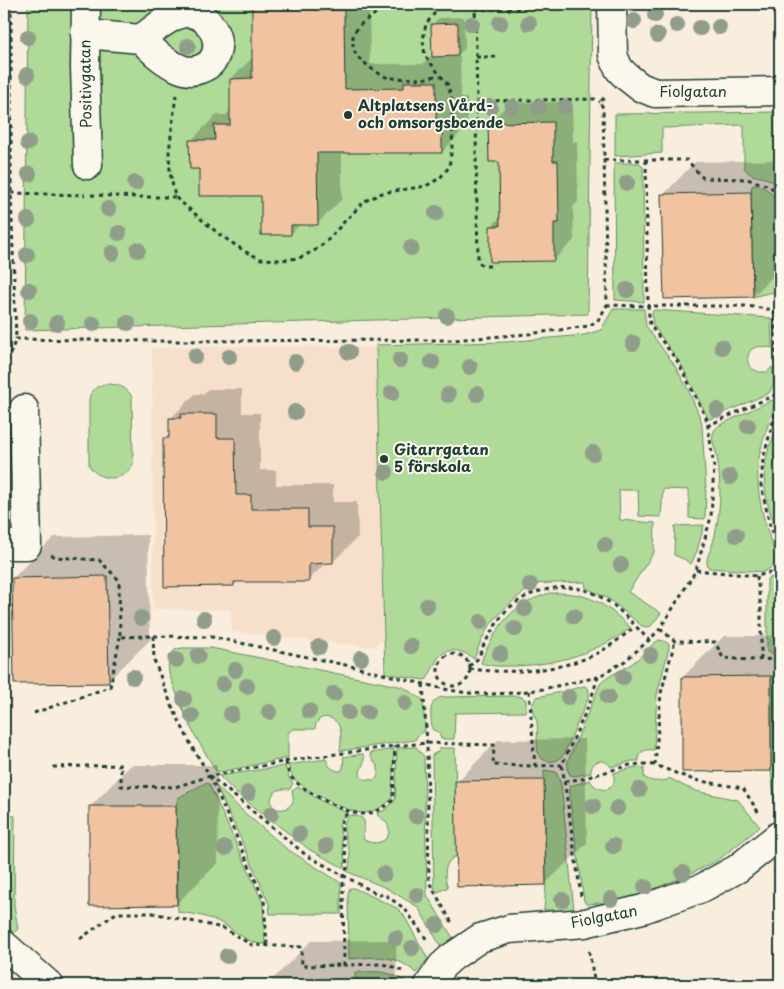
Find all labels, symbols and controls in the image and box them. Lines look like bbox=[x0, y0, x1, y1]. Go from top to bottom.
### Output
street label: Positivgatan bbox=[72, 40, 97, 129]
street label: Fiolgatan bbox=[659, 79, 727, 102]
place label: Altplatsens Vård- och omsorgsboende bbox=[358, 93, 503, 133]
marker: Altplatsens Vård- och omsorgsboende bbox=[342, 109, 354, 121]
place label: Gitarrgatan 5 förskola bbox=[394, 437, 489, 477]
marker: Gitarrgatan 5 förskola bbox=[378, 453, 390, 465]
street label: Fiolgatan bbox=[568, 898, 639, 933]

